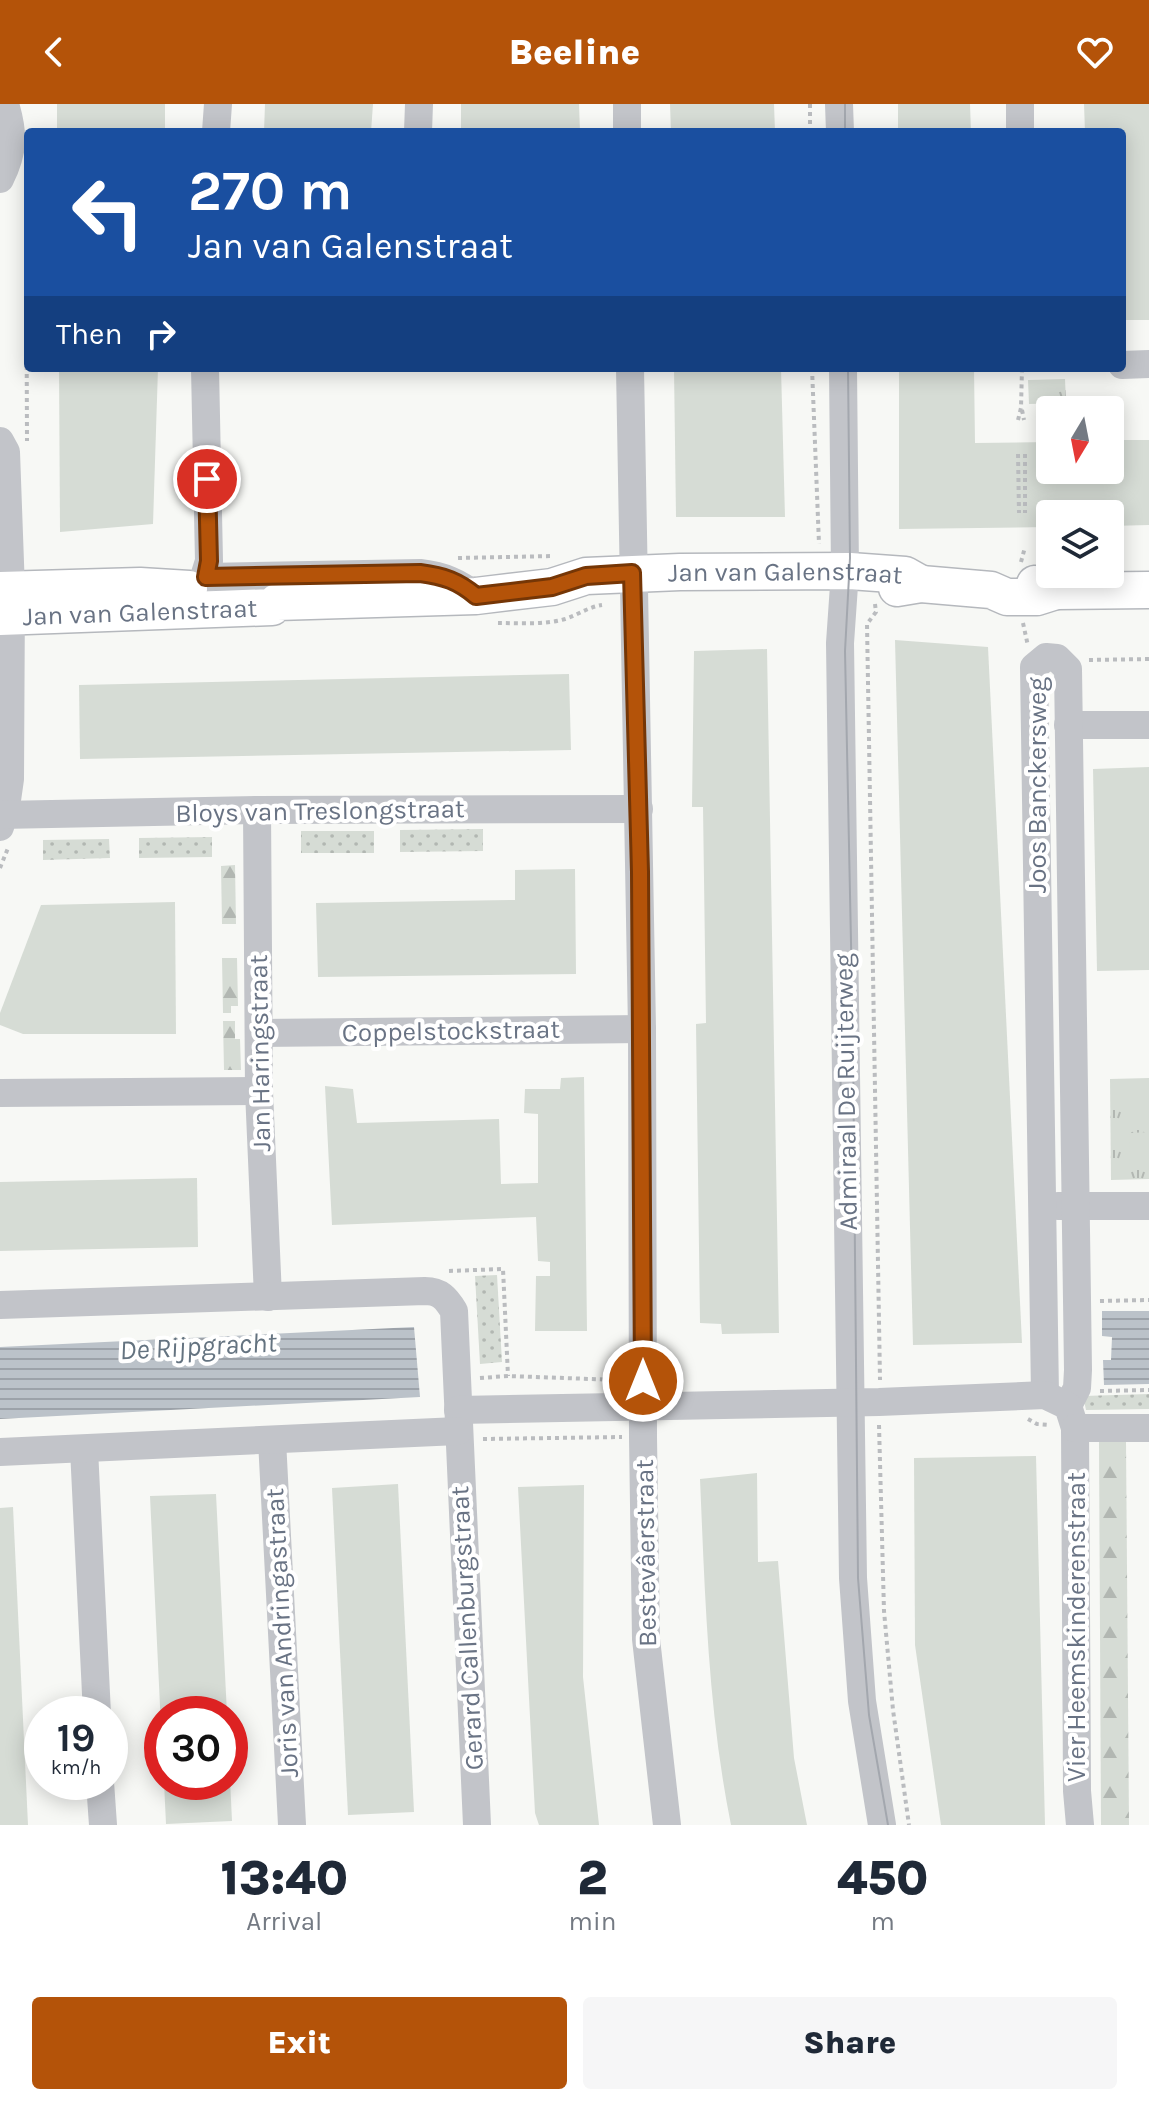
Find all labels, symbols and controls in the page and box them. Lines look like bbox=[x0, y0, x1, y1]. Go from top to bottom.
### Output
icon: back bbox=[32, 30, 76, 74]
icon: heart bbox=[1073, 30, 1117, 74]
text: Beeline bbox=[509, 31, 640, 73]
text: 270 m bbox=[188, 158, 352, 223]
icon: left bbox=[56, 160, 160, 264]
text: Jan van Galenstraat bbox=[188, 225, 513, 267]
icon: right bbox=[139, 312, 183, 356]
text: Then bbox=[56, 316, 123, 352]
north arrow bbox=[1036, 396, 1124, 484]
map controls bbox=[1036, 396, 1124, 588]
pin bbox=[173, 445, 241, 513]
icon: arrive bbox=[185, 457, 229, 501]
button: layers bbox=[1036, 500, 1124, 588]
street label: Jan van Galenstraat bbox=[667, 555, 904, 590]
street label: Jan van Galenstraat bbox=[22, 592, 258, 632]
street label: Joos Banckersweg bbox=[1022, 677, 1053, 893]
street label: Bloys van Treslongstraat bbox=[175, 793, 465, 829]
street label: Admiraal De Ruijterweg bbox=[828, 953, 864, 1231]
street label: Jan Haringstraat bbox=[243, 954, 277, 1152]
street label: Coppelstockstraat bbox=[342, 1014, 561, 1048]
water label: De Rijpgracht bbox=[119, 1325, 278, 1367]
position arrow bbox=[601, 1339, 685, 1423]
street label: Bestevâerstraat bbox=[629, 1459, 663, 1647]
street label: Vier Heemskinderenstraat bbox=[1061, 1472, 1092, 1782]
street label: Gerard Callenburgstraat bbox=[444, 1485, 490, 1771]
street label: Joris van Andringastraat bbox=[259, 1487, 305, 1779]
speed limit sign: 30 bbox=[144, 1696, 248, 1800]
text: 19 bbox=[57, 1714, 95, 1761]
text: km/h bbox=[51, 1756, 101, 1779]
text: 13:40 bbox=[221, 1850, 348, 1906]
text: 2 bbox=[577, 1850, 608, 1906]
text: 450 bbox=[837, 1850, 928, 1906]
text: Arrival bbox=[246, 1906, 322, 1937]
text: min bbox=[569, 1906, 616, 1937]
text: m bbox=[870, 1906, 895, 1937]
button: Exit bbox=[32, 1997, 567, 2089]
button: Share bbox=[583, 1997, 1117, 2089]

